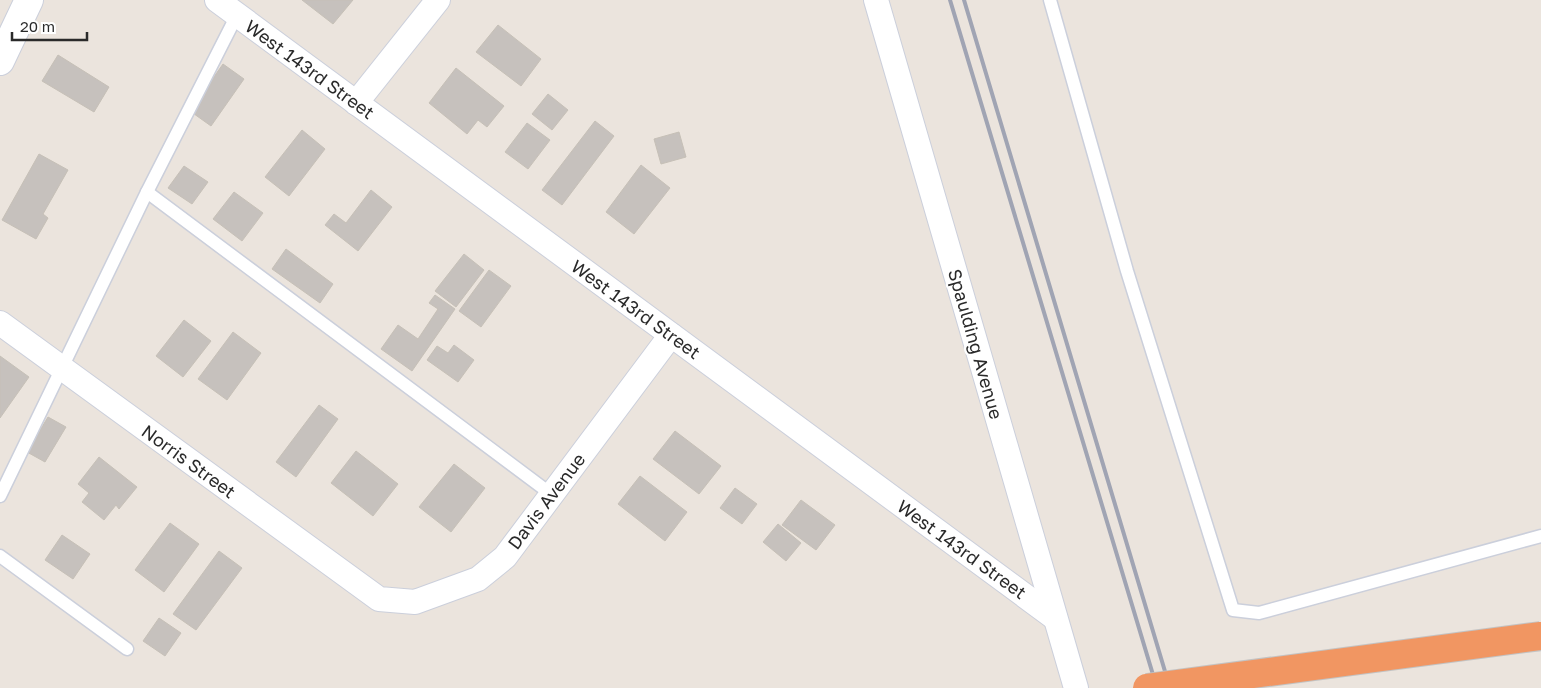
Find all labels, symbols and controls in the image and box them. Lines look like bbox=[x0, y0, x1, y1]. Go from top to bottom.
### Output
scale bar bbox=[12, 10, 88, 42]
street label: West 143rd Street bbox=[241, 15, 379, 123]
text: 20 m bbox=[20, 17, 55, 35]
street label: West 143rd Street bbox=[567, 255, 705, 363]
street label: Spaulding Avenue bbox=[944, 266, 1008, 422]
street label: Norris Street bbox=[138, 420, 240, 502]
street label: Davis Avenue bbox=[503, 448, 589, 554]
street label: West 143rd Street bbox=[893, 495, 1031, 603]

